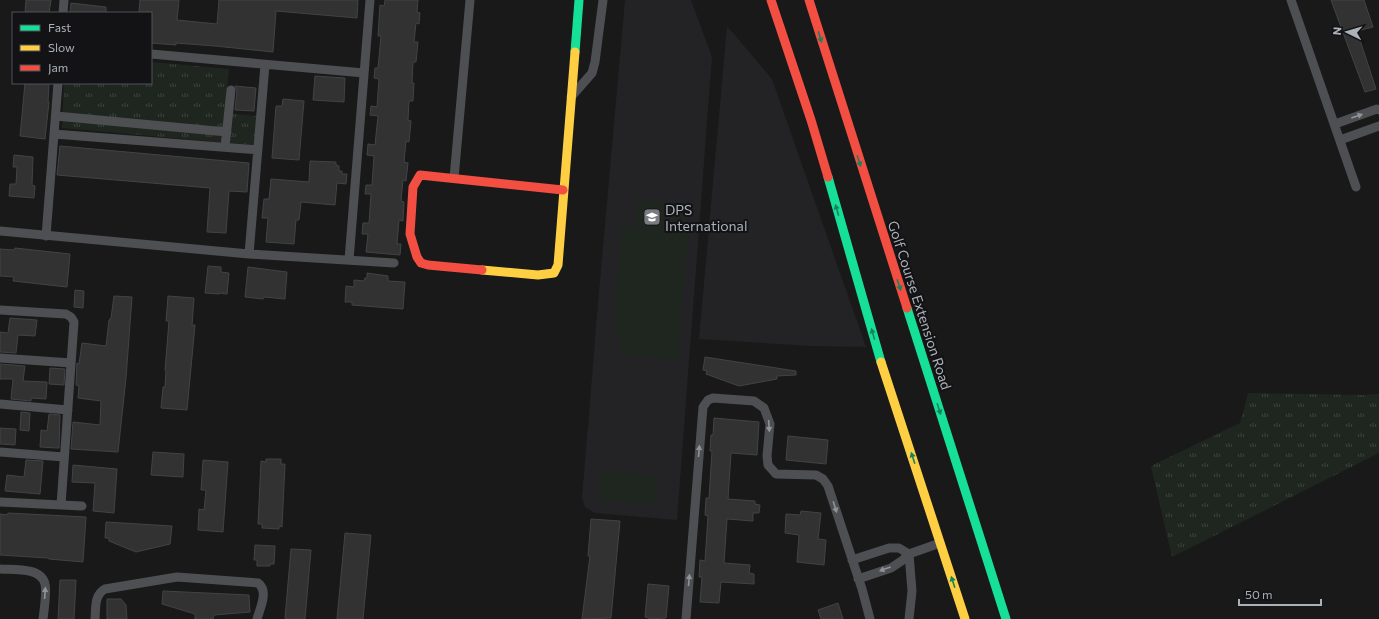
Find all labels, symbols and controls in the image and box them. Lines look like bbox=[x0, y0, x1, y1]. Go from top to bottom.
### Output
legend bbox=[12, 12, 152, 84]
north arrow bbox=[1327, 12, 1367, 52]
text: Fast bbox=[48, 20, 71, 34]
text: N bbox=[1330, 26, 1343, 36]
one-way arrow bbox=[817, 32, 823, 44]
text: Slow bbox=[48, 40, 75, 54]
text: Jam bbox=[48, 60, 68, 75]
one-way arrow bbox=[1351, 113, 1363, 119]
one-way arrow bbox=[857, 155, 863, 167]
place label: DPS International bbox=[665, 201, 748, 234]
one-way arrow bbox=[834, 203, 840, 215]
school or university icon: DPS International bbox=[642, 207, 662, 227]
street label: Golf Course Extension Road bbox=[885, 218, 955, 392]
one-way arrow bbox=[896, 279, 902, 291]
one-way arrow bbox=[870, 328, 876, 340]
one-way arrow bbox=[936, 403, 942, 415]
one-way arrow bbox=[765, 420, 772, 432]
one-way arrow bbox=[696, 445, 703, 457]
one-way arrow bbox=[910, 452, 916, 464]
one-way arrow bbox=[832, 502, 838, 514]
one-way arrow bbox=[879, 567, 891, 573]
one-way arrow bbox=[685, 574, 692, 586]
one-way arrow bbox=[950, 576, 956, 588]
scale bar bbox=[1239, 581, 1321, 607]
one-way arrow bbox=[42, 587, 49, 599]
text: 50 m bbox=[1245, 587, 1273, 601]

